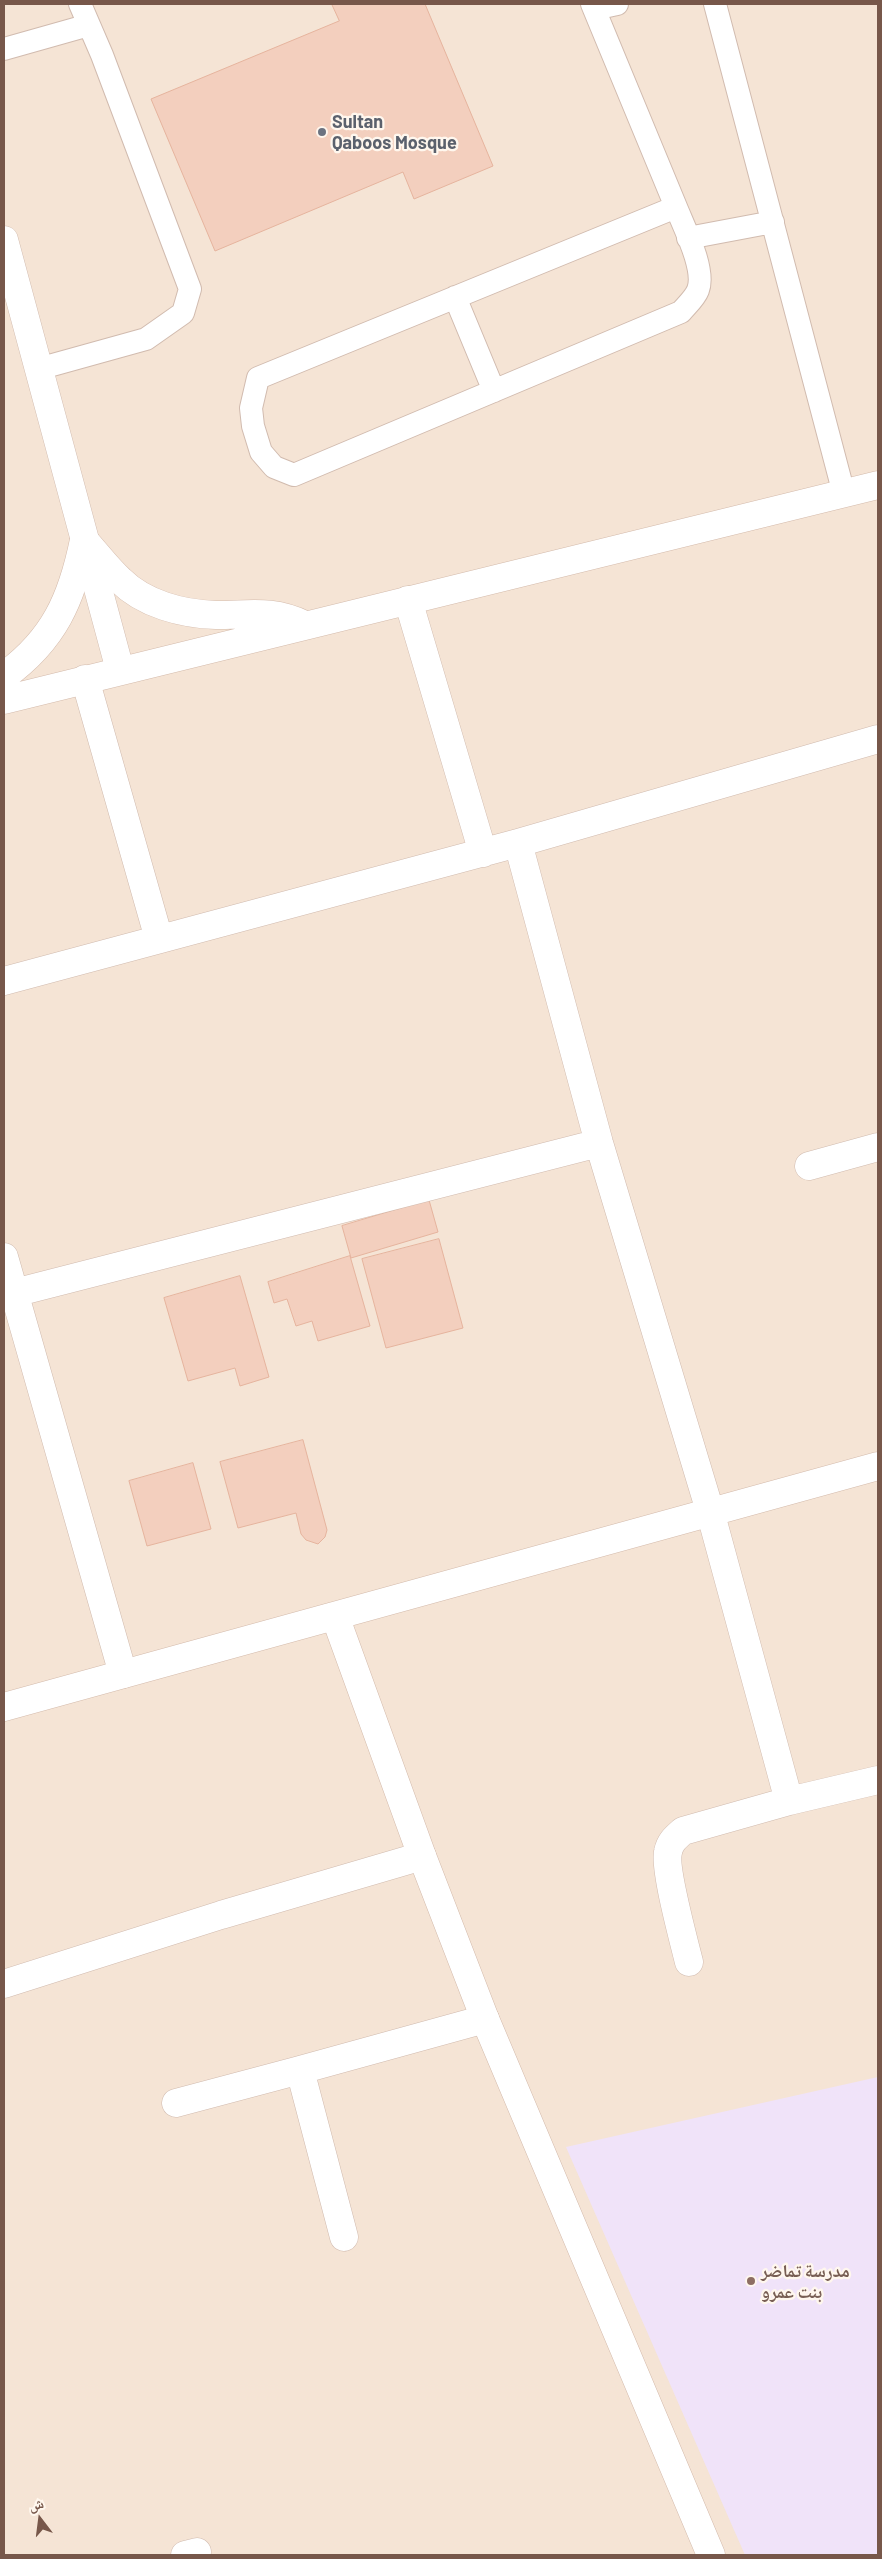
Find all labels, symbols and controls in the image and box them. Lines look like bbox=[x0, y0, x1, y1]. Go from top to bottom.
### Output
place label: Sultan Qaboos Mosque bbox=[332, 111, 457, 154]
marker: Sultan Qaboos Mosque bbox=[316, 126, 328, 138]
place label: مدرسة تماضر بنت عمرو bbox=[761, 2260, 850, 2302]
marker: مدرسة تماضر بنت عمرو bbox=[745, 2275, 757, 2287]
north arrow bbox=[15, 2494, 65, 2544]
text: ش bbox=[27, 2494, 45, 2514]

